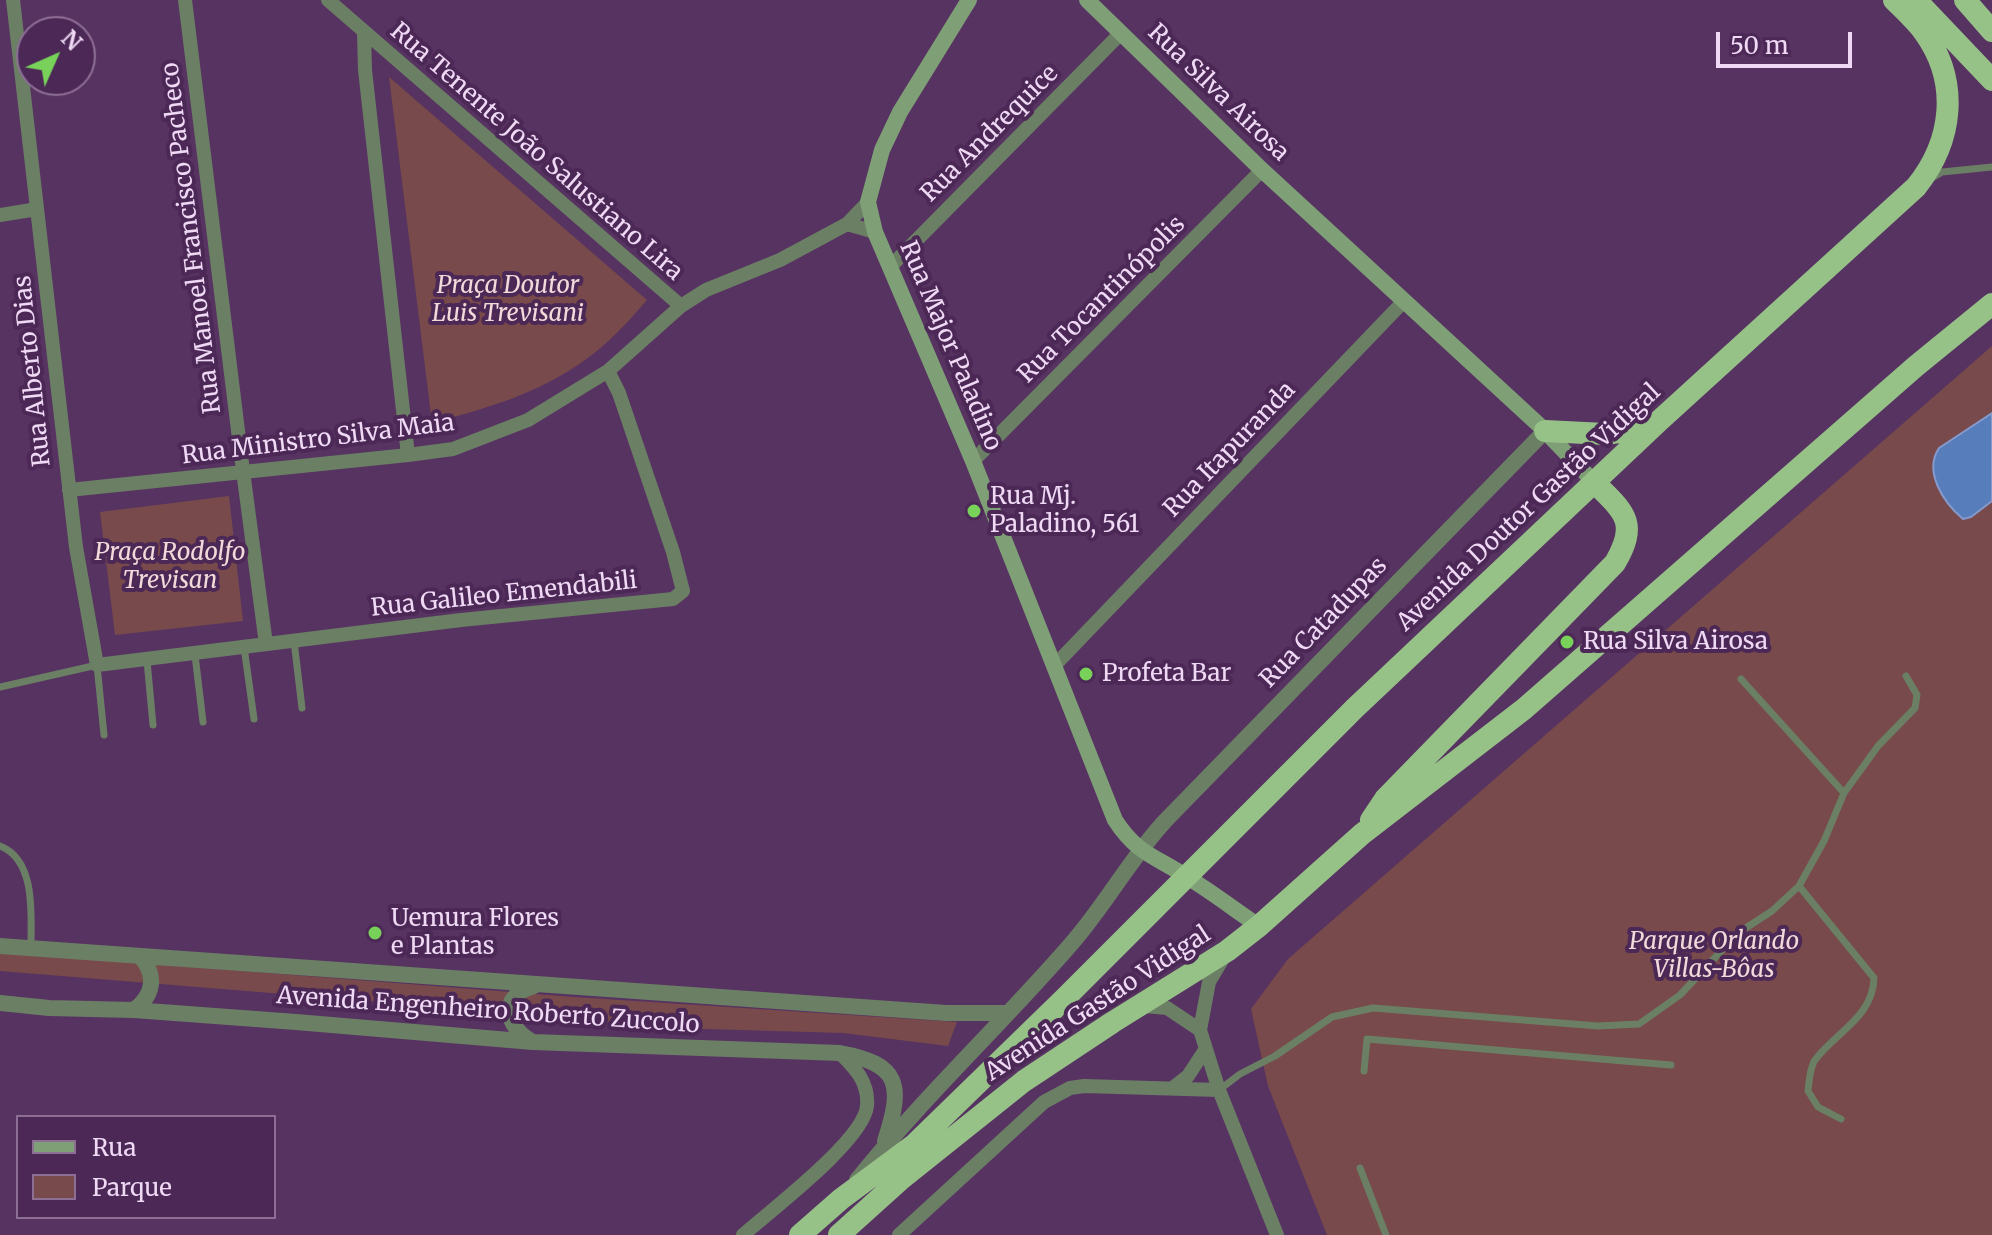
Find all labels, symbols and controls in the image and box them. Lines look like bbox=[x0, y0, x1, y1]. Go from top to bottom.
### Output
north arrow bbox=[16, 16, 96, 96]
scale bar bbox=[1720, 16, 1856, 66]
street label: Rua Tenente João Salustiano Lira bbox=[384, 17, 688, 287]
street label: Rua Silva Airosa bbox=[1142, 18, 1294, 168]
text: N bbox=[56, 24, 88, 56]
text: 50 m bbox=[1730, 30, 1789, 61]
street label: Rua Andrequice bbox=[916, 60, 1064, 208]
street label: Rua Manoel Francisco Pacheco bbox=[156, 61, 228, 415]
street label: Rua Tocantinópolis bbox=[1012, 210, 1192, 390]
street label: Rua Major Paladino bbox=[893, 237, 1007, 455]
park label: Praça Doutor Luis Trevisani bbox=[432, 272, 584, 328]
street label: Rua Alberto Dias bbox=[9, 274, 57, 468]
street label: Rua Itapuranda bbox=[1158, 376, 1302, 524]
street label: Avenida Doutor Gastão Vidigal bbox=[1391, 378, 1667, 638]
street label: Rua Ministro Silva Maia bbox=[180, 409, 456, 471]
place label: Rua Mj. Paladino, 561 bbox=[990, 483, 1139, 539]
marker: Rua Mj. Paladino, 561 bbox=[965, 502, 983, 520]
park label: Praça Rodolfo Trevisan bbox=[95, 539, 245, 595]
street label: Rua Catadupas bbox=[1255, 552, 1393, 694]
street label: Rua Galileo Emendabili bbox=[369, 567, 639, 623]
place label: Rua Silva Airosa bbox=[1583, 628, 1768, 656]
marker: Rua Silva Airosa bbox=[1558, 633, 1576, 651]
place label: Profeta Bar bbox=[1102, 660, 1231, 688]
marker: Profeta Bar bbox=[1077, 665, 1095, 683]
place label: Uemura Flores e Plantas bbox=[391, 905, 559, 961]
street label: Avenida Gastão Vidigal bbox=[980, 920, 1216, 1088]
marker: Uemura Flores e Plantas bbox=[366, 924, 384, 942]
park label: Parque Orlando Villas-Bôas bbox=[1629, 928, 1799, 984]
street label: Avenida Engenheiro Roberto Zuccolo bbox=[276, 982, 700, 1040]
legend bbox=[16, 1115, 276, 1219]
text: Rua bbox=[92, 1132, 136, 1163]
text: Parque bbox=[92, 1172, 172, 1203]

